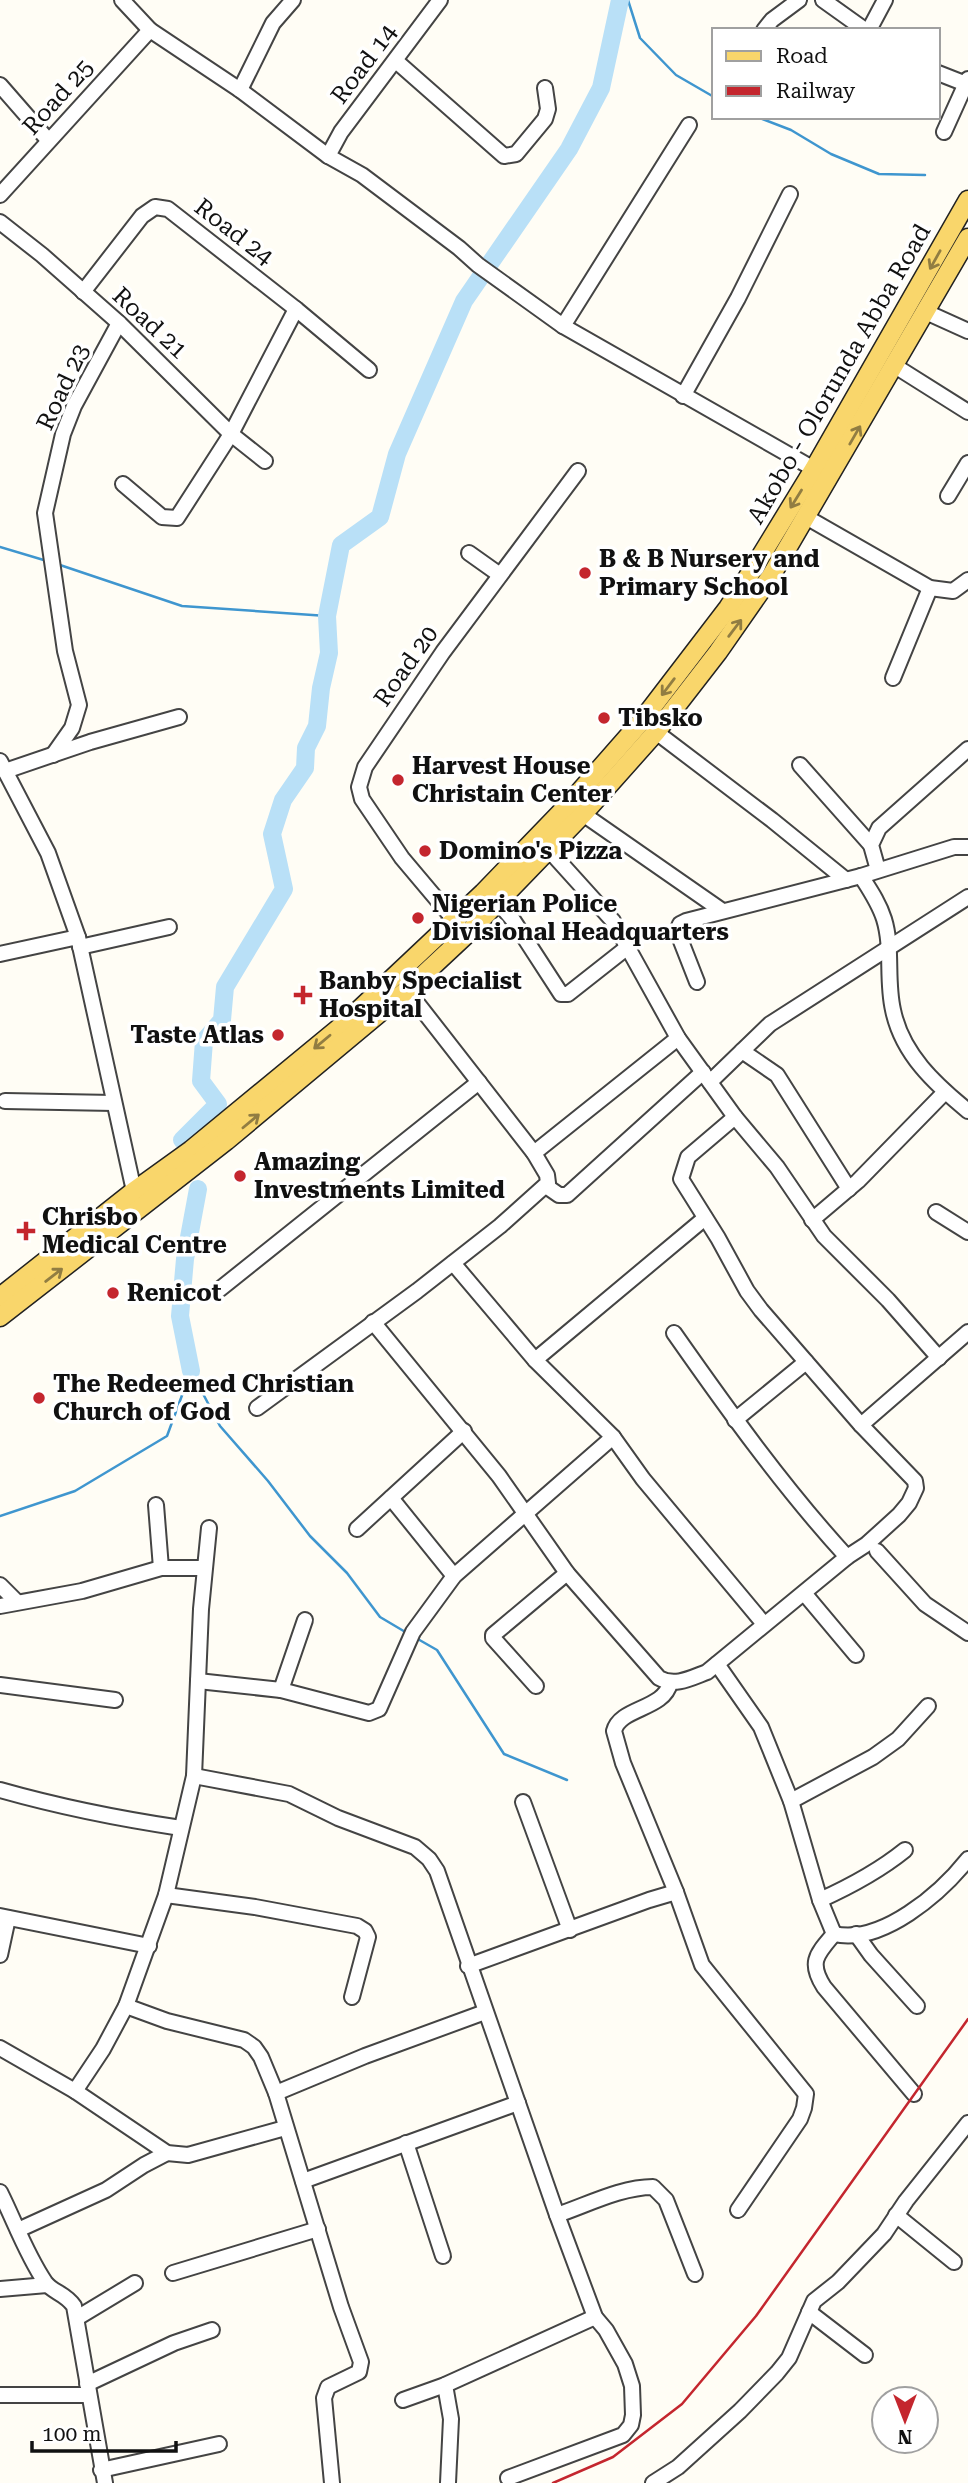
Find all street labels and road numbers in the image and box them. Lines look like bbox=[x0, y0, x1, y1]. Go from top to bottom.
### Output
street label: Road 14 bbox=[325, 18, 403, 109]
street label: Road 25 bbox=[17, 53, 99, 141]
street label: Road 24 bbox=[189, 193, 279, 272]
street label: Akobo - Olorunda Abba Road bbox=[742, 219, 936, 529]
street label: Road 21 bbox=[107, 281, 193, 365]
street label: Road 23 bbox=[31, 339, 95, 435]
street label: Road 20 bbox=[368, 620, 444, 712]

